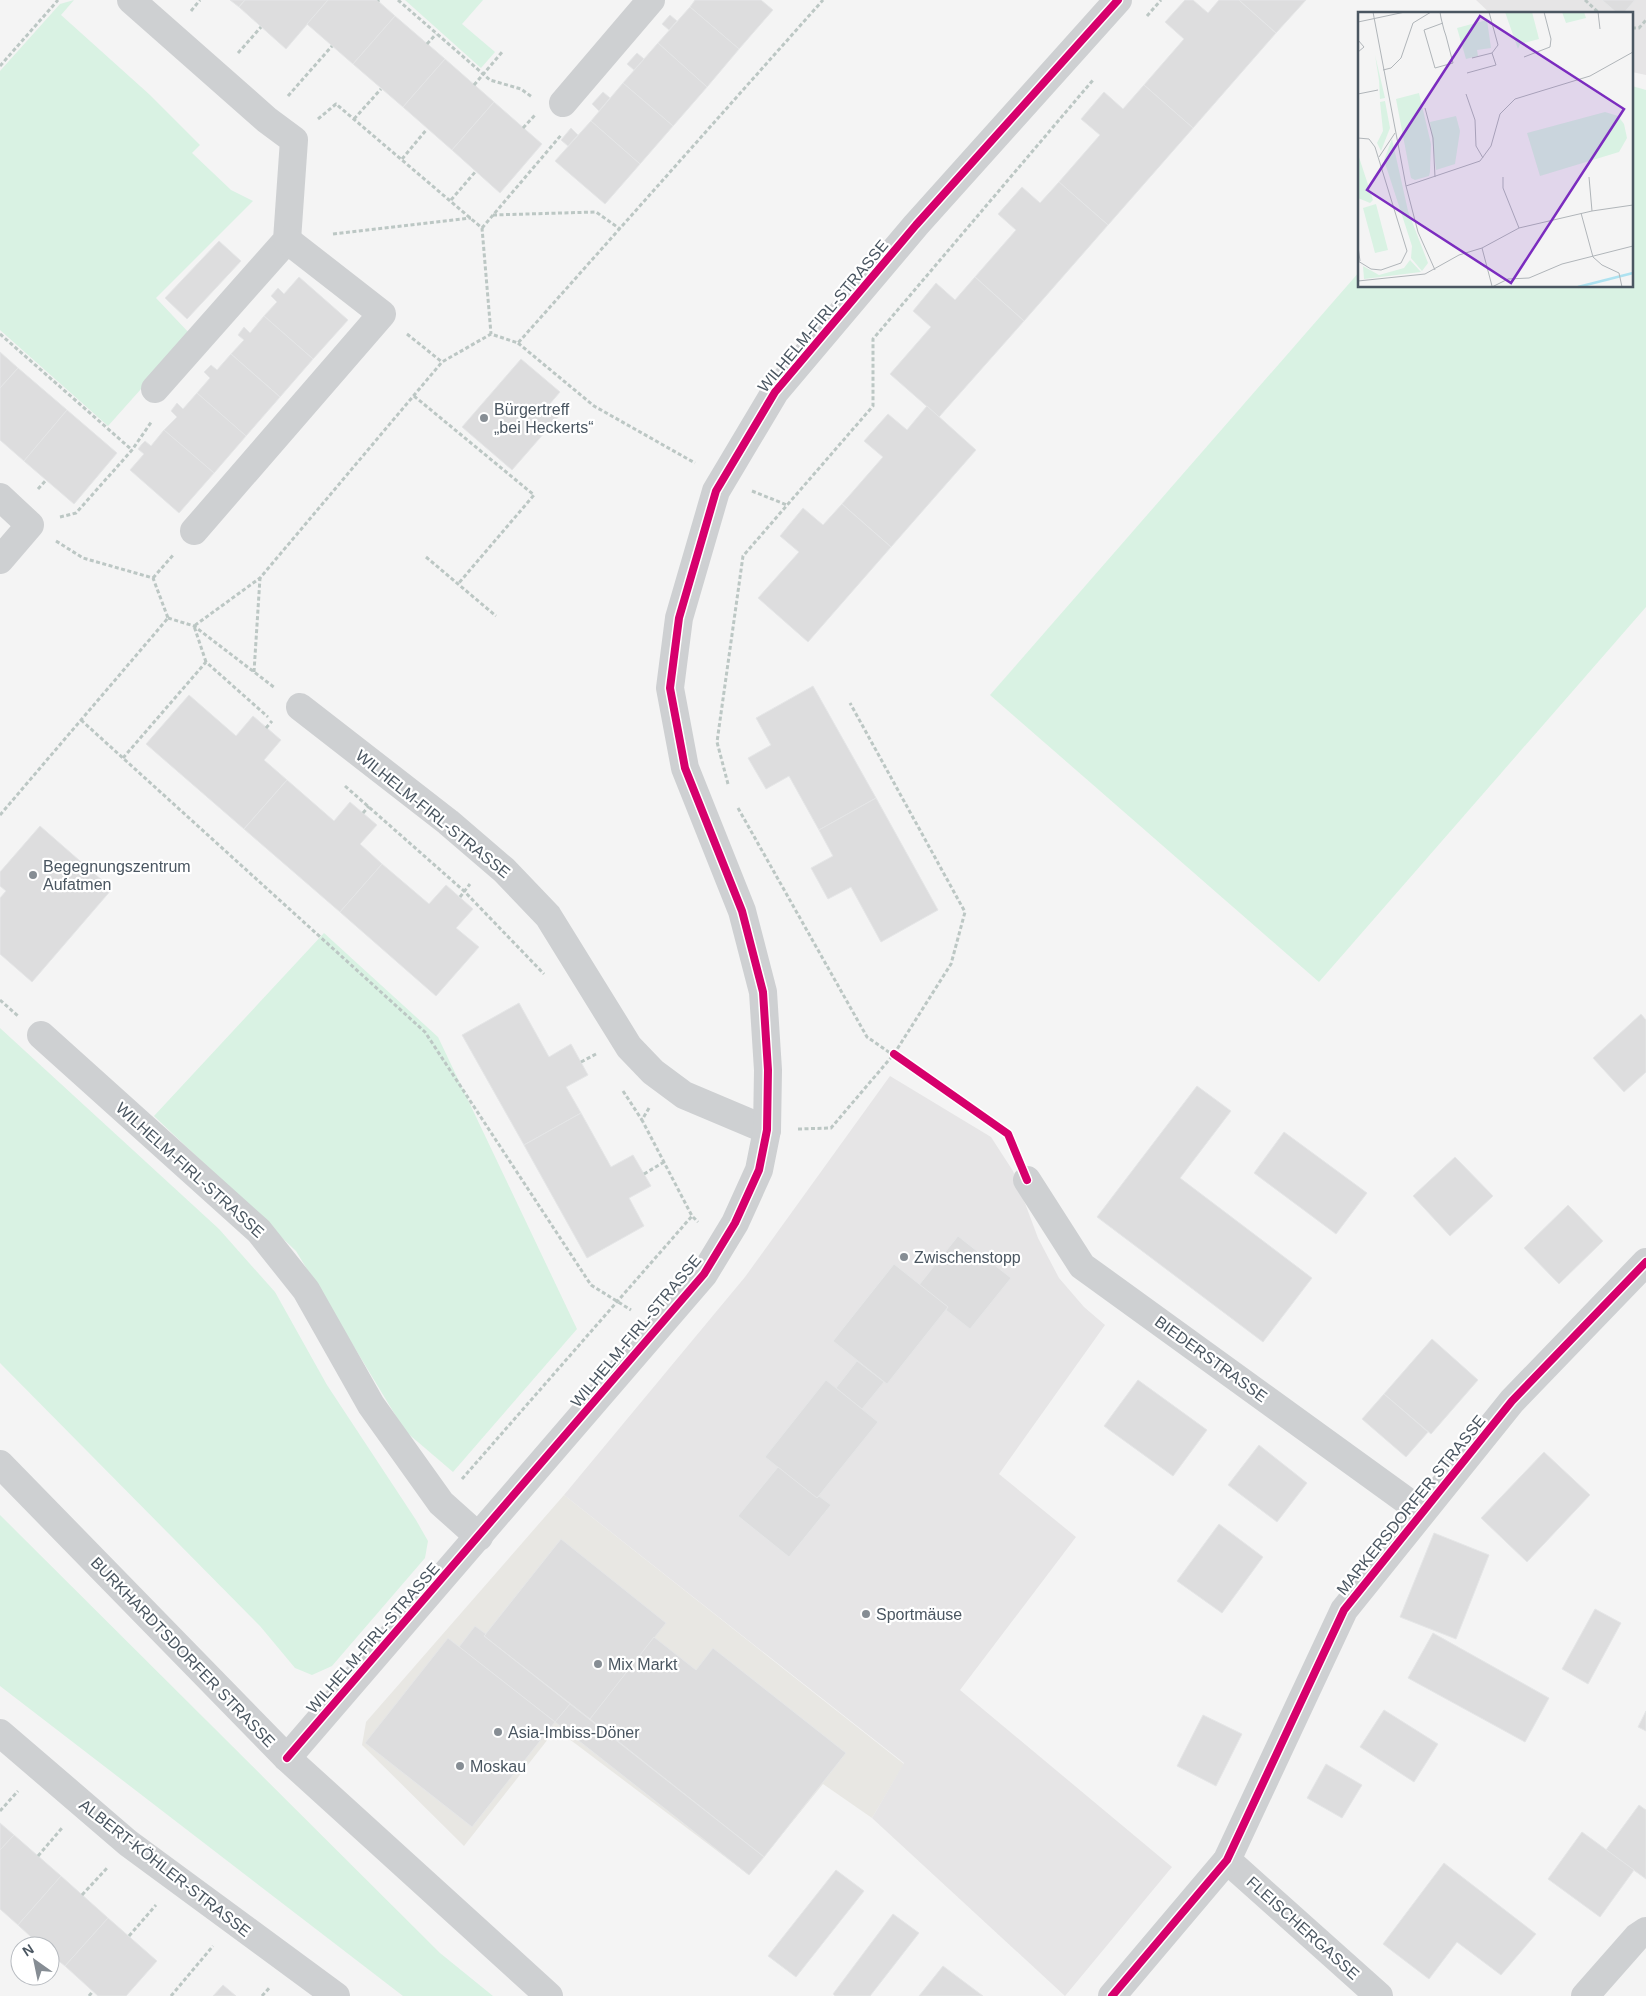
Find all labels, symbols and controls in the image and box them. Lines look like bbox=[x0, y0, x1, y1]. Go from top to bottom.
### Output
inset map bbox=[1358, 12, 1634, 288]
street label: WILHELM-FIRL-STRASSE bbox=[754, 237, 892, 395]
place label: Bürgertreff „bei Heckerts“ bbox=[494, 401, 594, 436]
marker: Bürgertreff „bei Heckerts“ bbox=[478, 412, 490, 424]
street label: WILHELM-FIRL-STRASSE bbox=[353, 747, 513, 881]
place label: Begegnungszentrum Aufatmen bbox=[43, 858, 191, 893]
marker: Begegnungszentrum Aufatmen bbox=[27, 869, 39, 881]
street label: WILHELM-FIRL-STRASSE bbox=[113, 1099, 267, 1241]
place label: Zwischenstopp bbox=[914, 1249, 1021, 1266]
marker: Zwischenstopp bbox=[898, 1251, 910, 1263]
street label: WILHELM-FIRL-STRASSE bbox=[567, 1252, 705, 1410]
street label: BIEDERSTRASSE bbox=[1152, 1313, 1270, 1405]
street label: MARKERSDORFER STRASSE bbox=[1333, 1412, 1489, 1598]
street label: BURKHARDTSDORFER STRASSE bbox=[88, 1554, 278, 1750]
street label: WILHELM-FIRL-STRASSE bbox=[303, 1560, 443, 1716]
place label: Sportmäuse bbox=[876, 1606, 962, 1623]
marker: Sportmäuse bbox=[860, 1608, 872, 1620]
place label: Mix Markt bbox=[608, 1656, 678, 1673]
marker: Mix Markt bbox=[592, 1658, 604, 1670]
place label: Asia-Imbiss-Döner bbox=[508, 1724, 640, 1741]
marker: Asia-Imbiss-Döner bbox=[492, 1726, 504, 1738]
place label: Moskau bbox=[470, 1758, 526, 1775]
marker: Moskau bbox=[454, 1760, 466, 1772]
street label: ALBERT-KÖHLER-STRASSE bbox=[76, 1796, 254, 1940]
street label: FLEISCHERGASSE bbox=[1243, 1873, 1363, 1983]
north arrow bbox=[10, 1936, 60, 1986]
text: N bbox=[19, 1941, 37, 1960]

